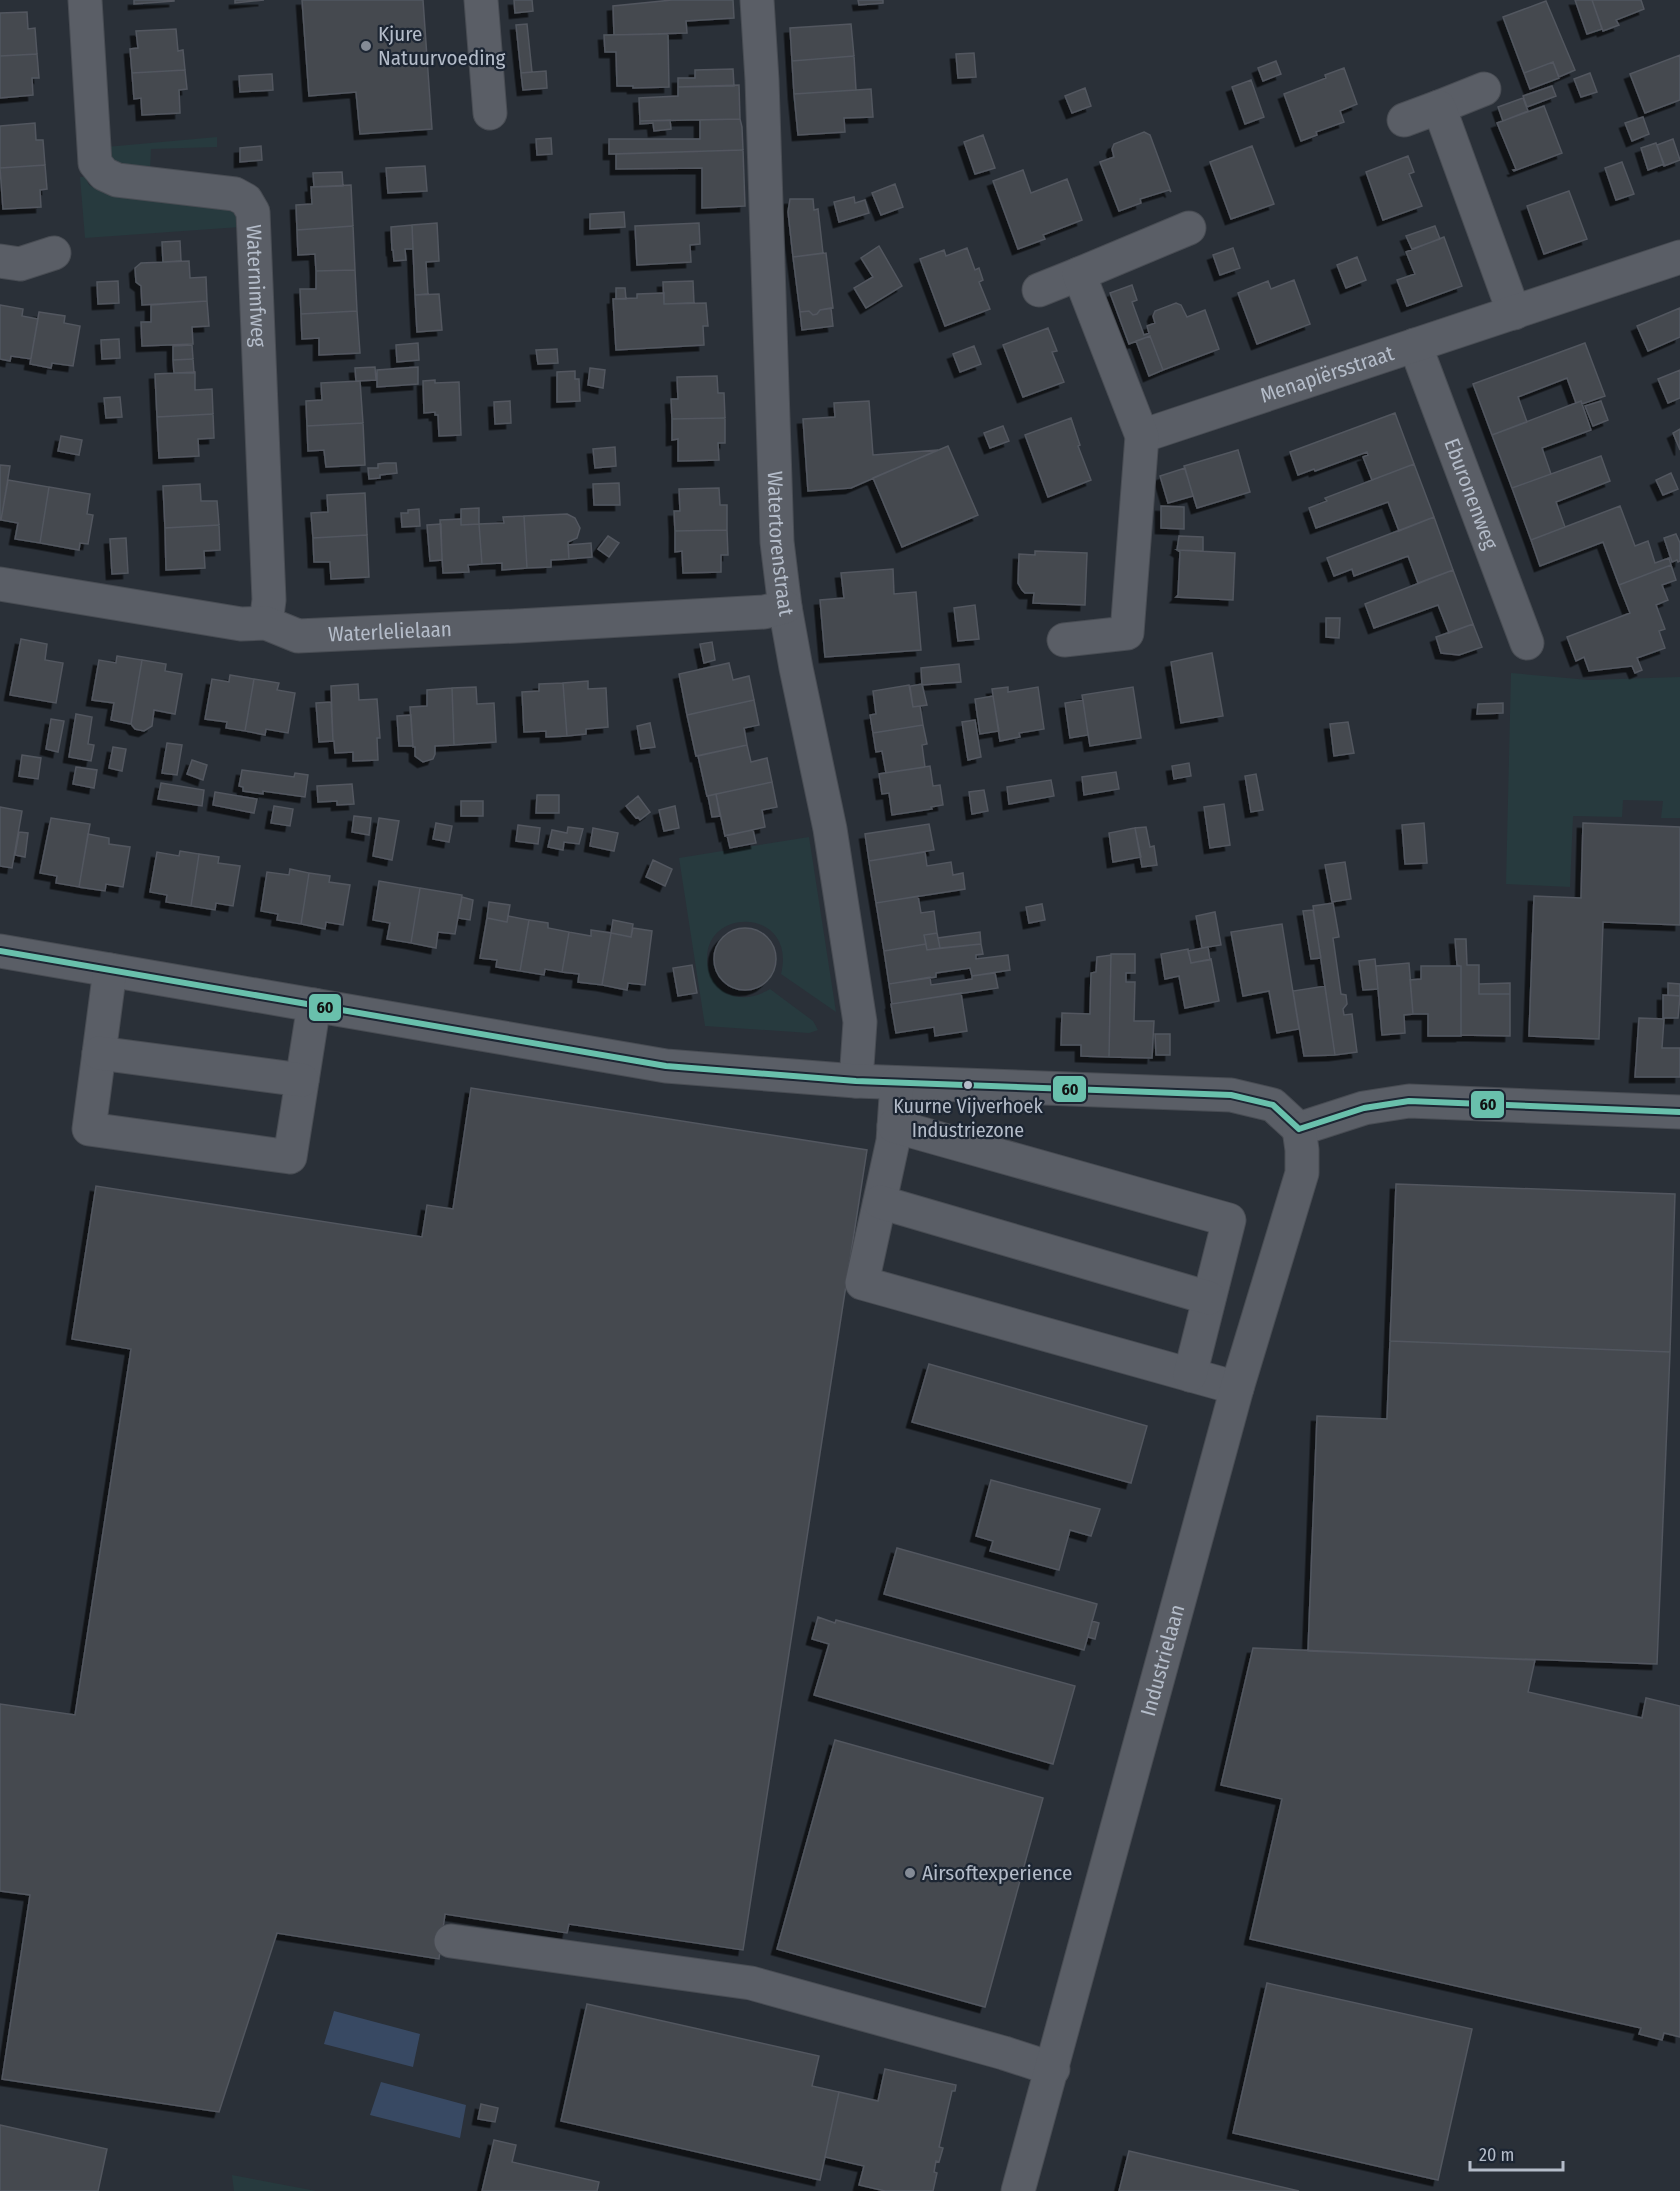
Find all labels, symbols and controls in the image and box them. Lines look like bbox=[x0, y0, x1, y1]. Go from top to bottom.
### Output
place label: Kjure Natuurvoeding bbox=[378, 21, 505, 71]
marker: Kjure Natuurvoeding bbox=[359, 39, 373, 53]
street label: Waternimfweg bbox=[241, 224, 272, 348]
street label: Menapiërsstraat bbox=[1257, 340, 1397, 409]
street label: Eburonenweg bbox=[1438, 435, 1504, 553]
street label: Watertorenstraat bbox=[762, 471, 799, 618]
street label: Waterlelielaan bbox=[328, 616, 452, 648]
line badge: 60 bbox=[308, 993, 342, 1022]
text: 60 bbox=[316, 998, 334, 1017]
line badge: 60 bbox=[1052, 1075, 1087, 1103]
marker: Kuurne Vijverhoek Industriezone bbox=[962, 1079, 974, 1091]
text: 60 bbox=[1061, 1080, 1079, 1099]
line badge: 60 bbox=[1470, 1090, 1505, 1119]
place label: Kuurne Vijverhoek Industriezone bbox=[893, 1094, 1043, 1142]
text: 60 bbox=[1479, 1095, 1497, 1114]
street label: Industrielaan bbox=[1135, 1602, 1190, 1719]
place label: Airsoftexperience bbox=[922, 1860, 1072, 1886]
marker: Airsoftexperience bbox=[903, 1866, 917, 1880]
scale bar bbox=[1470, 2134, 1563, 2172]
text: 20 m bbox=[1479, 2144, 1514, 2166]

